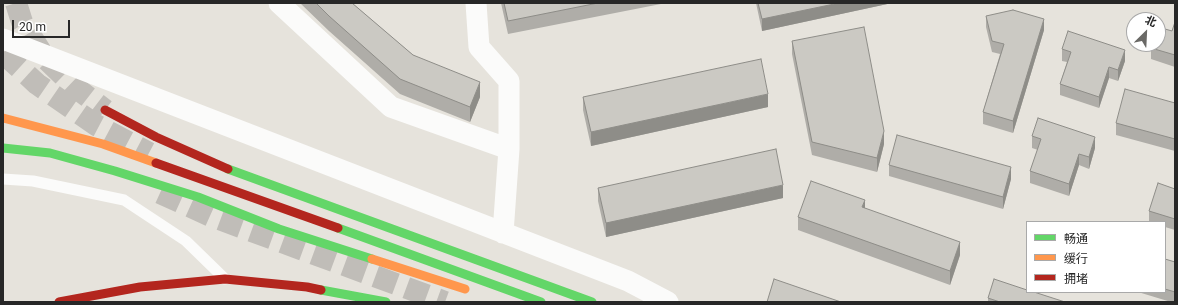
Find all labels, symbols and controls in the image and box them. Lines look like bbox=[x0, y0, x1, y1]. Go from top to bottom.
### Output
scale bar bbox=[14, 12, 72, 38]
north arrow bbox=[1126, 12, 1166, 52]
text: 北 bbox=[1143, 13, 1158, 30]
text: 20 m bbox=[19, 20, 46, 34]
legend bbox=[1026, 221, 1166, 293]
text: 畅通 bbox=[1064, 232, 1088, 246]
text: 缓行 bbox=[1064, 252, 1088, 266]
text: 拥堵 bbox=[1064, 272, 1088, 286]

